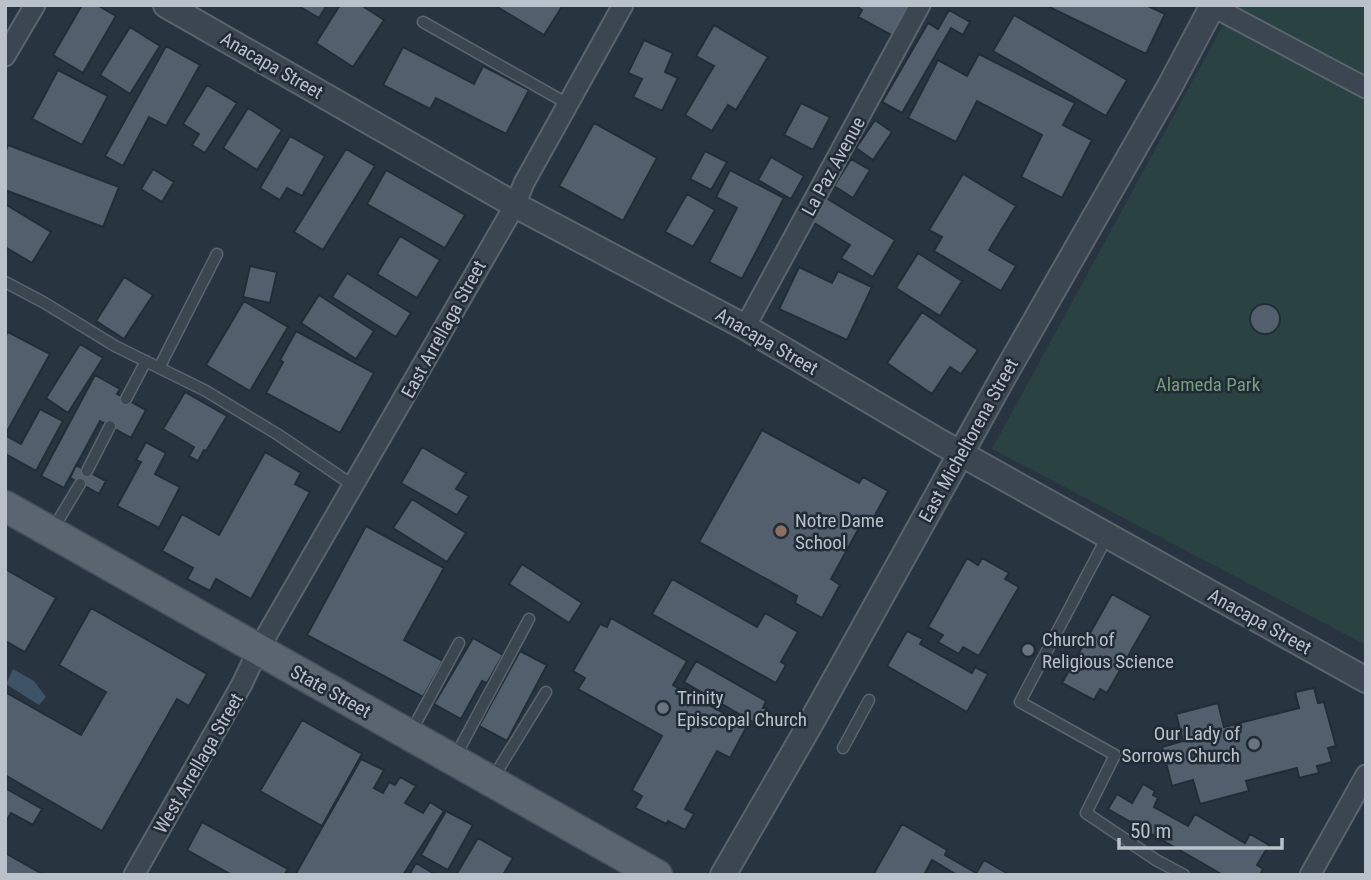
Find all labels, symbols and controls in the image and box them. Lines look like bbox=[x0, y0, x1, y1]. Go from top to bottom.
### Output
street label: Anacapa Street bbox=[216, 27, 327, 104]
street label: La Paz Avenue bbox=[797, 113, 870, 220]
street label: East Arrellaga Street bbox=[396, 256, 491, 402]
street label: Anacapa Street bbox=[711, 303, 822, 380]
street label: East Micheltorena Street bbox=[914, 354, 1023, 526]
park label: Alameda Park bbox=[1156, 373, 1261, 396]
place label: Notre Dame School bbox=[795, 509, 884, 554]
marker: Notre Dame School bbox=[773, 523, 789, 539]
street label: Anacapa Street bbox=[1204, 584, 1315, 659]
place label: Church of Religious Science bbox=[1042, 628, 1174, 673]
marker: Church of Religious Science bbox=[1020, 642, 1036, 658]
street label: State Street bbox=[287, 660, 375, 723]
place label: Trinity Episcopal Church bbox=[677, 686, 807, 731]
street label: West Arrellaga Street bbox=[149, 689, 248, 837]
marker: Trinity Episcopal Church bbox=[655, 700, 671, 716]
place label: Our Lady of Sorrows Church bbox=[1122, 722, 1240, 767]
marker: Our Lady of Sorrows Church bbox=[1246, 736, 1262, 752]
scale bar bbox=[1119, 806, 1282, 850]
text: 50 m bbox=[1130, 819, 1171, 843]

